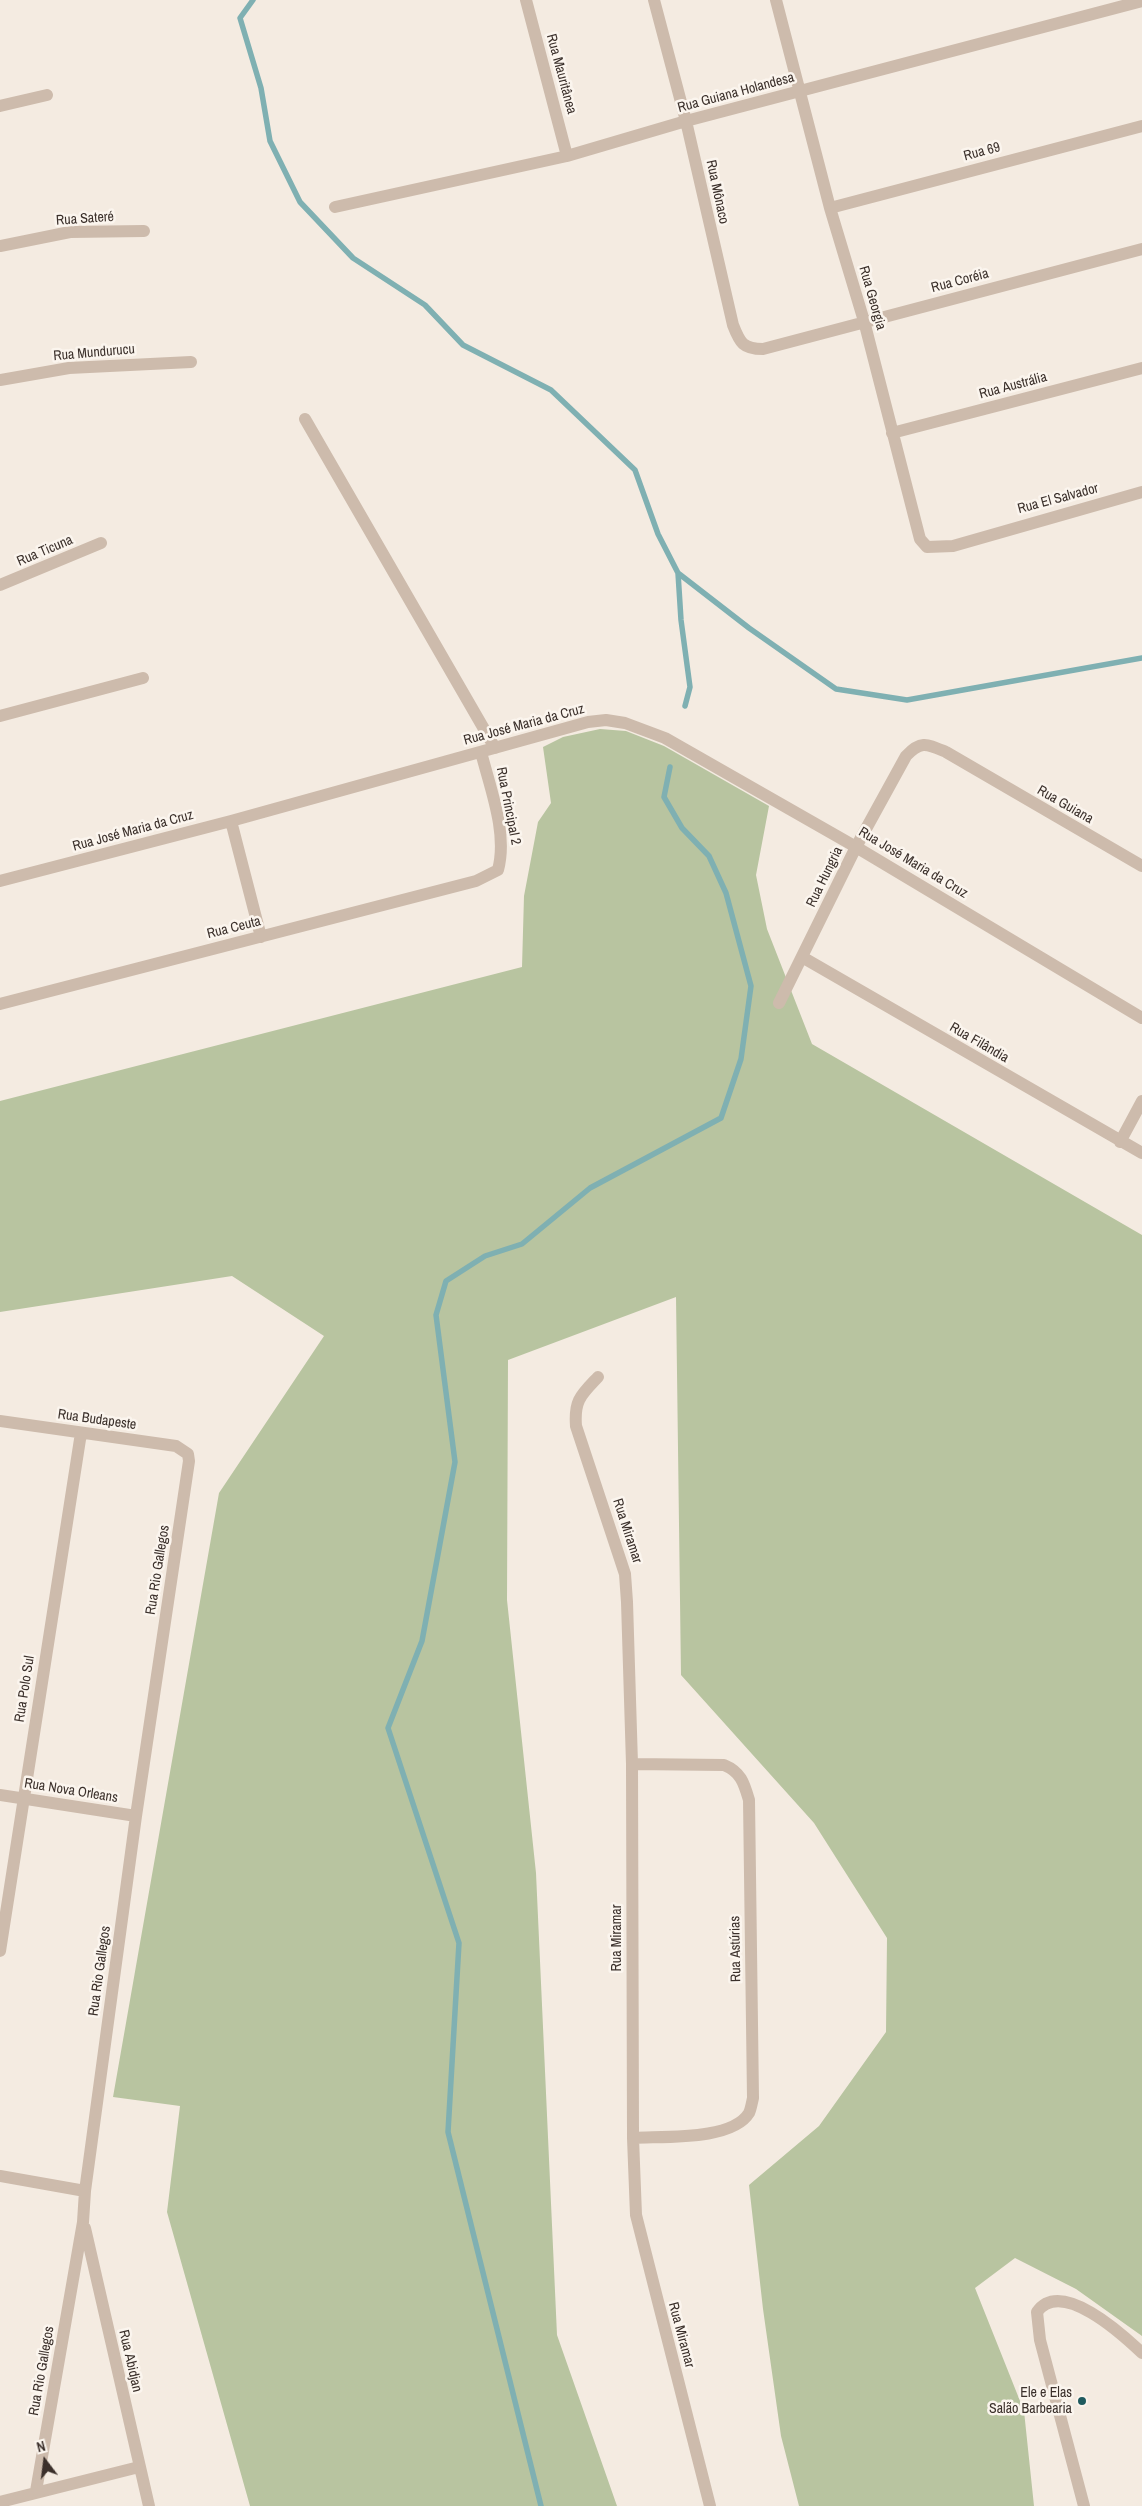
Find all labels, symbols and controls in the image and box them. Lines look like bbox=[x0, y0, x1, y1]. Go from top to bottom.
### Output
street label: Rua Mauritânea bbox=[542, 32, 580, 116]
street label: Rua Guiana Holandesa bbox=[676, 69, 796, 117]
street label: Rua 69 bbox=[962, 139, 1002, 165]
street label: Rua Mônaco bbox=[702, 158, 732, 226]
street label: Rua Sateré bbox=[55, 209, 115, 229]
street label: Rua Georgia bbox=[855, 264, 889, 332]
street label: Rua Coréia bbox=[929, 265, 991, 297]
street label: Rua Mundurucu bbox=[53, 341, 135, 365]
street label: Rua Austrália bbox=[977, 369, 1049, 403]
street label: Rua El Salvador bbox=[1016, 480, 1100, 518]
street label: Rua Ticuna bbox=[15, 532, 75, 570]
street label: Rua José Maria da Cruz bbox=[462, 701, 586, 749]
street label: Rua Principal 2 bbox=[492, 766, 524, 846]
street label: Rua Guiana bbox=[1034, 782, 1096, 828]
street label: Rua José Maria da Cruz bbox=[71, 807, 195, 855]
street label: Rua José Maria da Cruz bbox=[855, 824, 971, 902]
street label: Rua Hungria bbox=[803, 844, 847, 910]
street label: Rua Ceuta bbox=[205, 913, 263, 943]
street label: Rua Filândia bbox=[946, 1019, 1012, 1067]
street label: Rua Budapeste bbox=[57, 1406, 137, 1434]
street label: Rua Miramar bbox=[609, 1497, 645, 1565]
street label: Rua Rio Gallegos bbox=[143, 1524, 173, 1616]
street label: Rua Polo Sul bbox=[11, 1655, 39, 1723]
street label: Rua Nova Orleans bbox=[23, 1775, 119, 1807]
street label: Rua Miramar bbox=[609, 1905, 625, 1971]
street label: Rua Astúrias bbox=[727, 1916, 745, 1982]
street label: Rua Rio Gallegos bbox=[85, 1925, 115, 2017]
street label: Rua Miramar bbox=[664, 2300, 698, 2370]
street label: Rua Rio Gallegos bbox=[26, 2325, 58, 2417]
street label: Rua Abidjan bbox=[115, 2328, 145, 2394]
place label: Ele e Elas Salão Barbearia bbox=[989, 2385, 1072, 2418]
marker: Ele e Elas Salão Barbearia bbox=[1076, 2395, 1088, 2407]
north arrow bbox=[20, 2436, 70, 2486]
text: N bbox=[35, 2437, 47, 2456]

